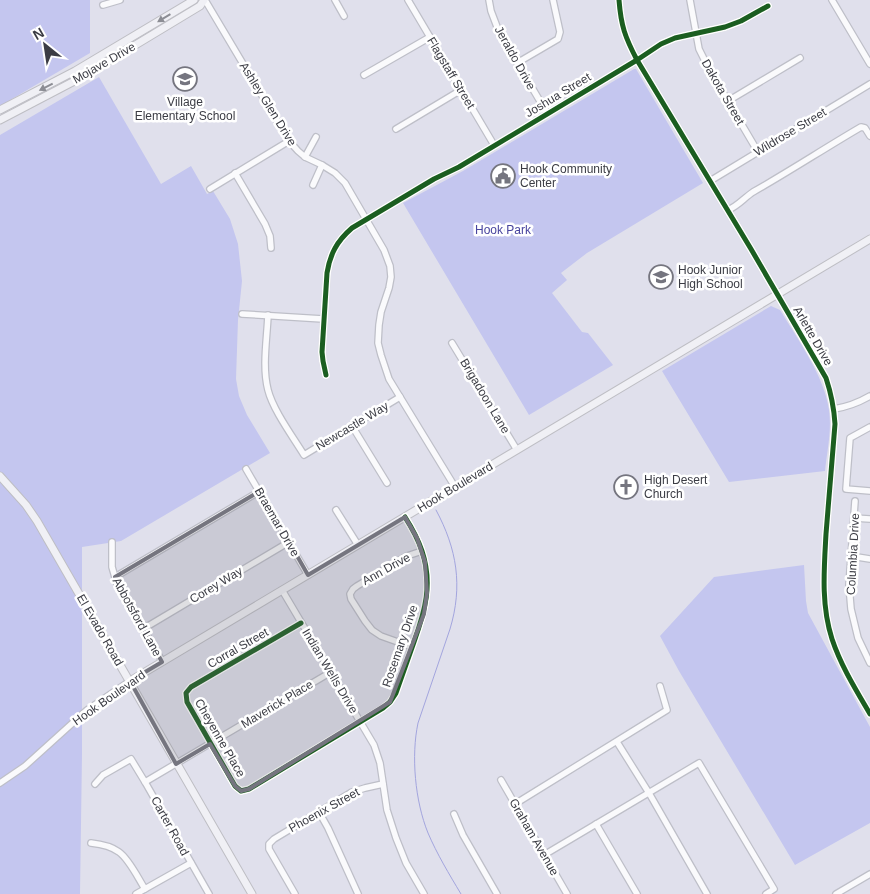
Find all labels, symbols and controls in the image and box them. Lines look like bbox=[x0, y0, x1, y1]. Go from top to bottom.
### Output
one-way arrow bbox=[157, 13, 170, 22]
north arrow bbox=[20, 20, 70, 70]
text: N bbox=[30, 24, 47, 43]
street label: Jeraldo Drive bbox=[492, 24, 538, 93]
street label: Flagstaff Street bbox=[424, 35, 478, 112]
street label: Mojave Drive bbox=[70, 39, 138, 87]
street label: Dakota Street bbox=[699, 57, 748, 128]
street label: Ashley Glen Drive bbox=[237, 60, 300, 149]
school or university icon: Village Elementary School bbox=[172, 66, 198, 92]
street label: Joshua Street bbox=[523, 70, 594, 120]
one-way arrow bbox=[39, 83, 53, 91]
place label: Village Elementary School bbox=[135, 95, 235, 123]
street label: Wildrose Street bbox=[751, 105, 829, 159]
place label: Hook Community Center bbox=[520, 162, 612, 190]
public building icon: Hook Community Center bbox=[490, 163, 516, 189]
park label: Hook Park bbox=[475, 223, 532, 237]
place label: Hook Junior High School bbox=[678, 263, 743, 291]
school or university icon: Hook Junior High School bbox=[648, 264, 674, 290]
street label: Arlette Drive bbox=[790, 304, 836, 368]
street label: Brigadoon Lane bbox=[457, 356, 513, 436]
street label: Newcastle Way bbox=[313, 399, 391, 453]
street label: Hook Boulevard bbox=[415, 459, 495, 515]
place label: High Desert Church bbox=[644, 473, 708, 501]
church icon: High Desert Church bbox=[613, 474, 639, 500]
street label: Braemar Drive bbox=[252, 485, 303, 559]
street label: Columbia Drive bbox=[844, 512, 862, 595]
street label: Ann Drive bbox=[360, 550, 413, 588]
street label: Corey Way bbox=[187, 564, 245, 606]
street label: Abbotsford Lane bbox=[110, 575, 165, 659]
street label: El Evado Road bbox=[74, 592, 126, 668]
street label: Rosemary Drive bbox=[379, 603, 421, 689]
street label: Corral Street bbox=[205, 625, 272, 671]
street label: Indian Wells Drive bbox=[299, 626, 361, 716]
street label: Hook Boulevard bbox=[70, 668, 148, 728]
street label: Maverick Place bbox=[239, 677, 316, 731]
street label: Cheyenne Place bbox=[192, 696, 248, 780]
street label: Phoenix Street bbox=[286, 784, 362, 835]
street label: Carter Road bbox=[148, 794, 192, 858]
street label: Graham Avenue bbox=[506, 796, 562, 878]

